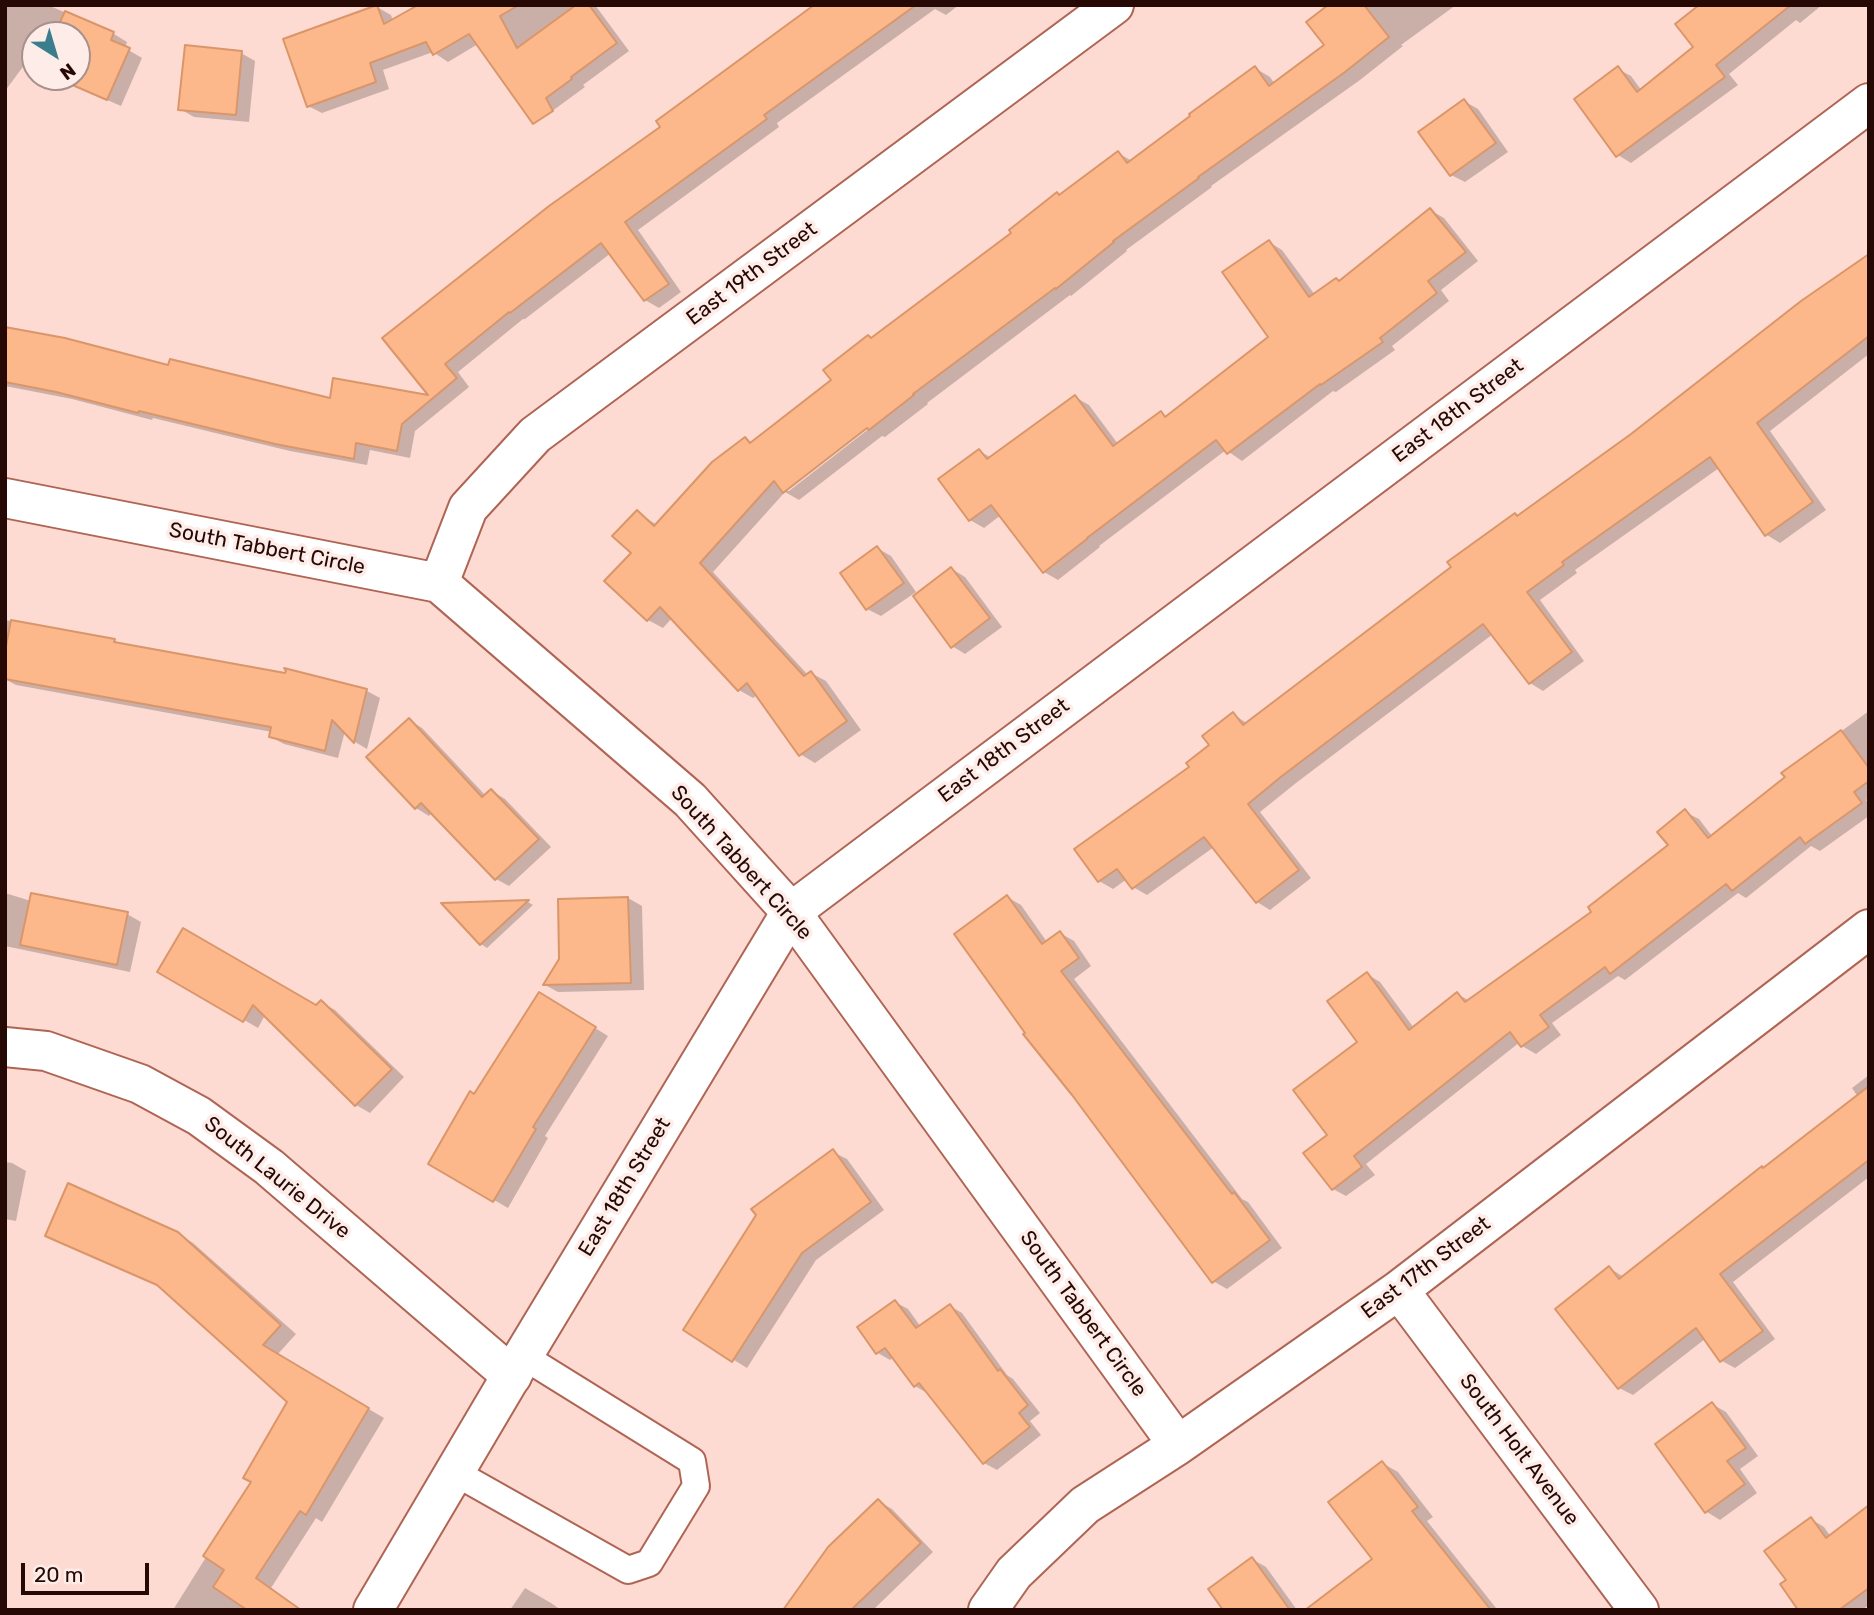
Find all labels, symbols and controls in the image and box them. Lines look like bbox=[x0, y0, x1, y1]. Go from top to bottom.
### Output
north arrow bbox=[21, 21, 91, 91]
text: N bbox=[55, 58, 80, 85]
street label: East 19th Street bbox=[682, 217, 822, 331]
street label: East 18th Street bbox=[1387, 354, 1529, 468]
street label: South Tabbert Circle bbox=[167, 518, 367, 580]
street label: East 18th Street bbox=[933, 694, 1075, 808]
street label: South Tabbert Circle bbox=[665, 781, 817, 945]
street label: South Laurie Drive bbox=[199, 1111, 355, 1245]
street label: East 18th Street bbox=[574, 1113, 676, 1261]
street label: East 17th Street bbox=[1357, 1211, 1495, 1325]
street label: South Tabbert Circle bbox=[1014, 1226, 1152, 1402]
street label: South Holt Avenue bbox=[1454, 1369, 1584, 1531]
scale bar bbox=[24, 1548, 152, 1592]
text: 20 m bbox=[34, 1562, 83, 1587]

